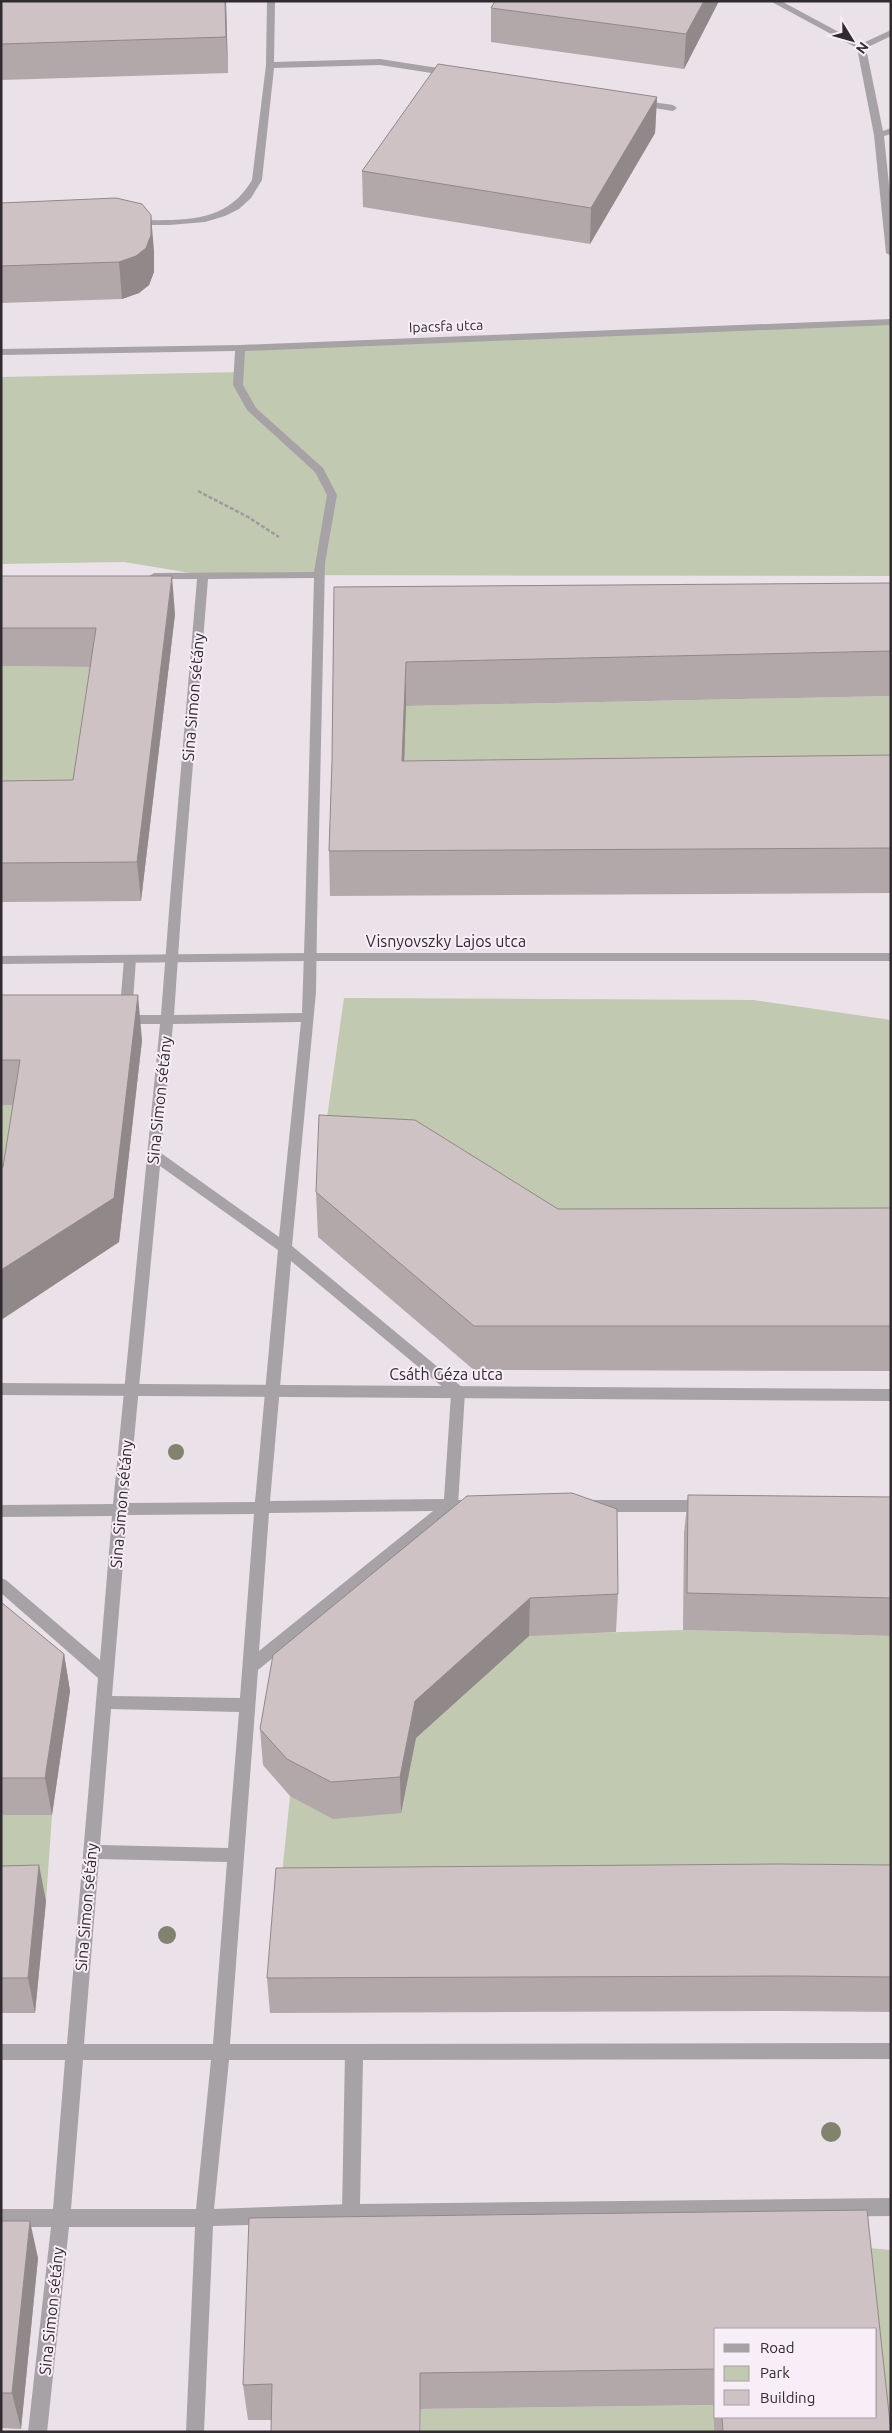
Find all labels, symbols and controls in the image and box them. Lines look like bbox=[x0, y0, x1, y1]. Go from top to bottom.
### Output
north arrow bbox=[827, 15, 877, 65]
text: N bbox=[853, 39, 872, 57]
street label: Ipacsfa utca bbox=[409, 317, 483, 335]
street label: Sina Simon sétány bbox=[178, 632, 208, 762]
street label: Visnyovszky Lajos utca bbox=[366, 932, 526, 950]
street label: Sina Simon sétány bbox=[143, 1035, 175, 1165]
street label: Csáth Géza utca bbox=[389, 1365, 503, 1383]
street label: Sina Simon sétány bbox=[106, 1439, 136, 1569]
street label: Sina Simon sétány bbox=[71, 1842, 101, 1972]
street label: Sina Simon sétány bbox=[35, 2246, 67, 2376]
legend bbox=[714, 2328, 877, 2418]
text: Road bbox=[760, 2339, 795, 2356]
text: Park bbox=[760, 2364, 790, 2381]
text: Building bbox=[760, 2389, 815, 2406]

